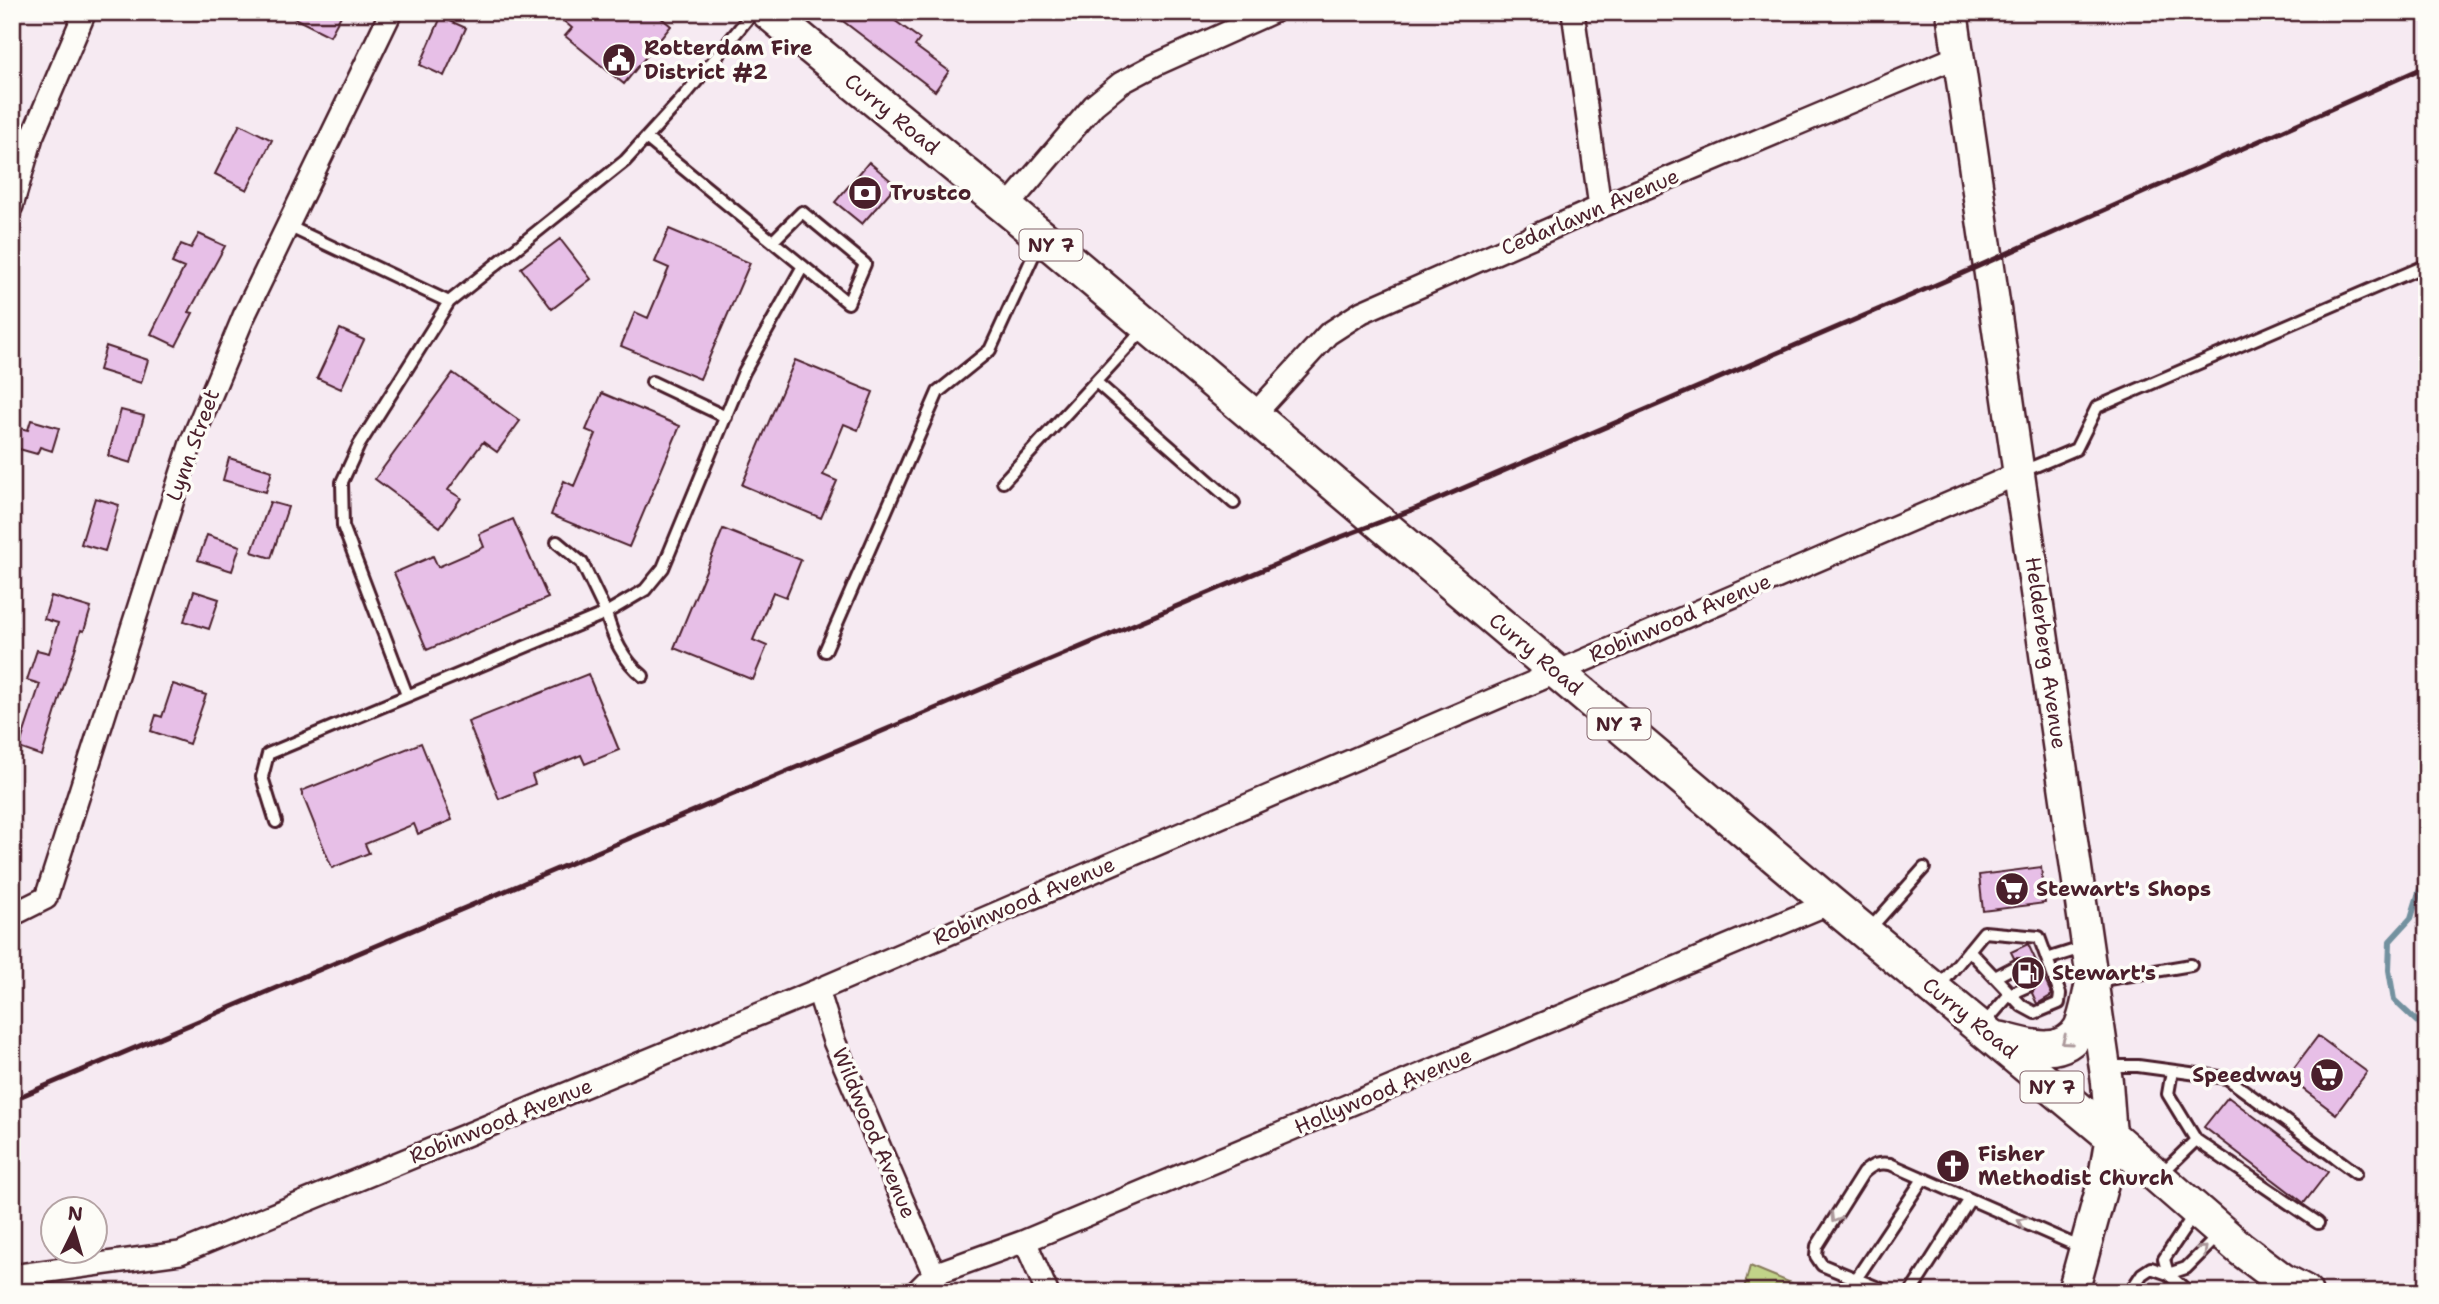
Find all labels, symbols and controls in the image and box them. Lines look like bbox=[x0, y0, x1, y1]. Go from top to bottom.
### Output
place label: Rotterdam Fire District #2 bbox=[644, 34, 813, 86]
public building icon: Rotterdam Fire District #2 bbox=[600, 41, 638, 79]
street label: Curry Road bbox=[839, 67, 945, 161]
street label: Cedarlawn Avenue bbox=[1497, 162, 1683, 262]
bank icon: Trustco bbox=[846, 174, 884, 212]
place label: Trustco bbox=[890, 179, 971, 207]
road number: NY 7 bbox=[1020, 230, 1082, 260]
street label: Lynn Street bbox=[160, 385, 226, 505]
street label: Helderberg Avenue bbox=[2019, 555, 2073, 751]
street label: Robinwood Avenue bbox=[1585, 567, 1775, 669]
street label: Curry Road bbox=[1483, 606, 1589, 702]
road number: NY 7 bbox=[1588, 708, 1650, 740]
street label: Robinwood Avenue bbox=[929, 850, 1119, 952]
supermarket icon: Stewart's Shops bbox=[1993, 870, 2031, 908]
place label: Stewart's Shops bbox=[2036, 875, 2211, 903]
fuel station icon: Stewart's bbox=[2009, 954, 2047, 992]
place label: Stewart's bbox=[2052, 959, 2156, 987]
street label: Curry Road bbox=[1917, 971, 2023, 1065]
one-way arrow bbox=[2060, 1032, 2073, 1045]
street label: Hollywood Avenue bbox=[1290, 1041, 1476, 1141]
street label: Wildwood Avenue bbox=[825, 1043, 923, 1223]
supermarket icon: Speedway bbox=[2308, 1056, 2346, 1094]
place label: Speedway bbox=[2192, 1061, 2302, 1089]
street label: Robinwood Avenue bbox=[405, 1072, 597, 1170]
road number: NY 7 bbox=[2021, 1072, 2084, 1102]
place label: Fisher Methodist Church bbox=[1978, 1140, 2174, 1192]
church icon: Fisher Methodist Church bbox=[1934, 1147, 1972, 1185]
north arrow bbox=[38, 1196, 108, 1266]
text: N bbox=[67, 1200, 84, 1227]
one-way arrow bbox=[1830, 1210, 1843, 1223]
one-way arrow bbox=[2017, 1216, 2029, 1230]
one-way arrow bbox=[2195, 1245, 2208, 1258]

